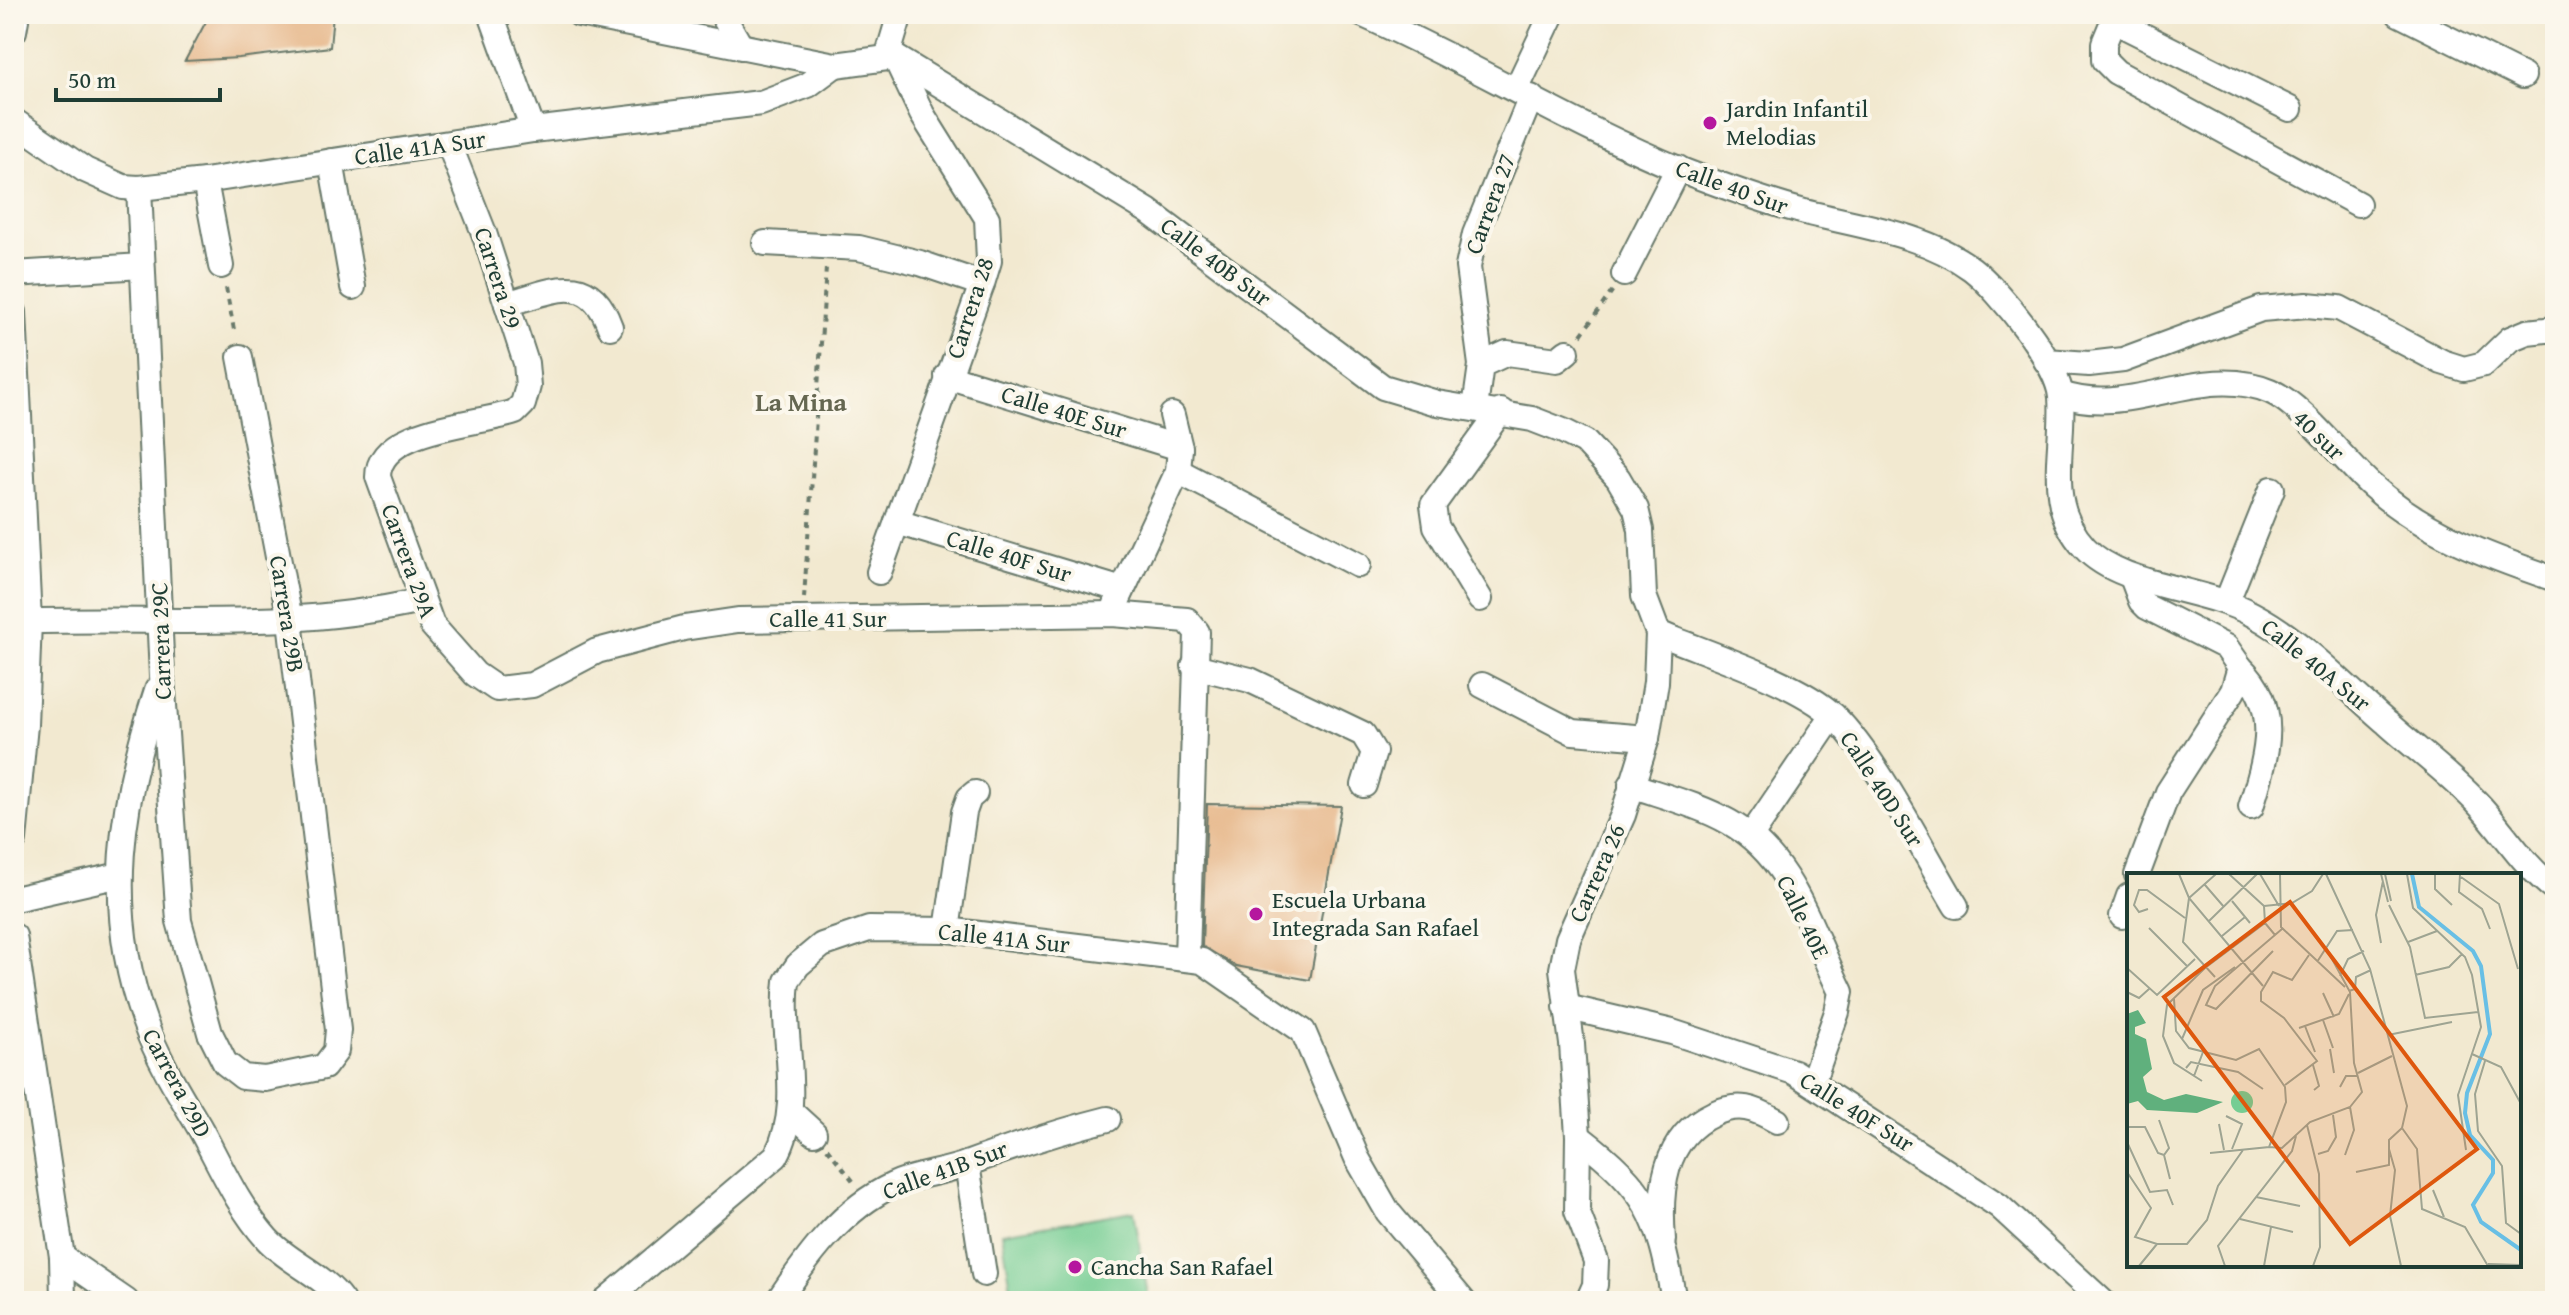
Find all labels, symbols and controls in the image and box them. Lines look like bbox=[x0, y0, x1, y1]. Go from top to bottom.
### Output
scale bar bbox=[56, 52, 220, 102]
text: 50 m bbox=[68, 62, 116, 97]
place label: Jardin Infantil Melodias bbox=[1723, 91, 1868, 154]
marker: Jardin Infantil Melodias bbox=[1701, 114, 1719, 132]
street label: Calle 41A Sur bbox=[352, 121, 488, 174]
street label: Carrera 27 bbox=[1455, 149, 1524, 259]
street label: Calle 40 Sur bbox=[1671, 150, 1793, 223]
street label: Calle 40B Sur bbox=[1153, 208, 1279, 315]
street label: Carrera 29 bbox=[466, 223, 531, 333]
street label: Carrera 28 bbox=[937, 253, 1002, 363]
street label: Calle 40E Sur bbox=[997, 376, 1131, 447]
district label: La Mina bbox=[755, 382, 848, 421]
street label: 40 sur bbox=[2285, 401, 2353, 468]
street label: Carrera 29A bbox=[373, 499, 446, 623]
street label: Calle 40F Sur bbox=[942, 520, 1076, 591]
street label: Carrera 29B bbox=[261, 553, 314, 675]
street label: Carrera 29C bbox=[141, 582, 180, 700]
street label: Calle 41 Sur bbox=[769, 601, 887, 636]
street label: Calle 40A Sur bbox=[2254, 609, 2379, 720]
street label: Calle 40D Sur bbox=[1832, 724, 1933, 854]
street label: Carrera 26 bbox=[1559, 818, 1634, 928]
street label: Calle 40E bbox=[1768, 869, 1839, 965]
inset map bbox=[2127, 873, 2521, 1267]
place label: Escuela Urbana Integrada San Rafael bbox=[1272, 882, 1479, 945]
marker: Escuela Urbana Integrada San Rafael bbox=[1247, 905, 1265, 923]
street label: Calle 41A Sur bbox=[937, 913, 1072, 962]
street label: Carrera 29D bbox=[134, 1022, 221, 1144]
street label: Calle 40F Sur bbox=[1793, 1063, 1921, 1161]
street label: Calle 41B Sur bbox=[877, 1131, 1012, 1208]
place label: Cancha San Rafael bbox=[1091, 1249, 1274, 1284]
marker: Cancha San Rafael bbox=[1066, 1258, 1084, 1276]

